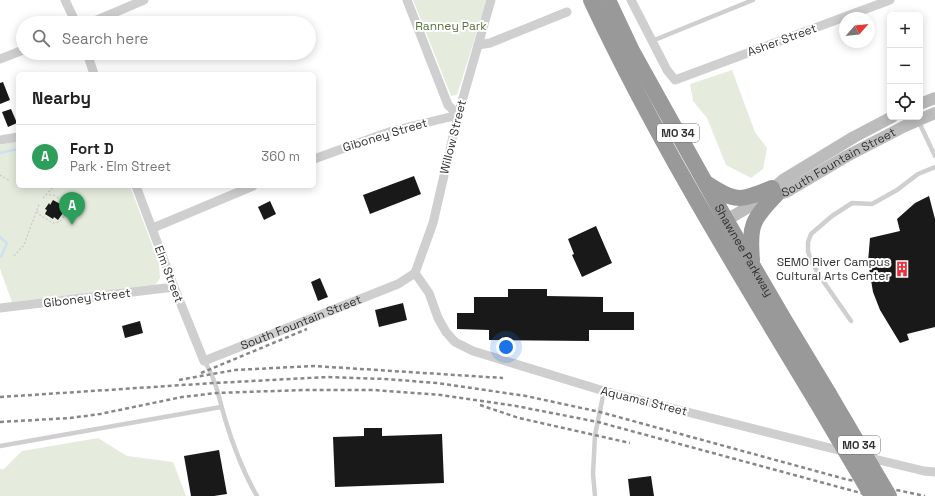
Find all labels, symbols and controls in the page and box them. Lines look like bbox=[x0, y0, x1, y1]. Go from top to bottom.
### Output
north arrow bbox=[839, 12, 875, 48]
map controls bbox=[887, 12, 923, 120]
button: + bbox=[887, 12, 923, 48]
search box bbox=[16, 16, 316, 60]
park label: Ranney Park bbox=[415, 18, 487, 34]
street label: Asher Street bbox=[745, 20, 819, 60]
icon: search bbox=[30, 27, 52, 49]
text: Search here bbox=[62, 29, 148, 48]
button: − bbox=[887, 48, 923, 84]
button: locate bbox=[887, 84, 923, 120]
text: Nearby bbox=[32, 87, 91, 109]
street label: Willow Street bbox=[436, 98, 470, 176]
street label: Giboney Street bbox=[341, 115, 429, 155]
road number: MO 34 bbox=[657, 124, 699, 142]
street label: South Fountain Street bbox=[780, 124, 898, 201]
text: Fort D bbox=[70, 139, 114, 158]
text: A bbox=[41, 148, 49, 165]
text: 360 m bbox=[261, 148, 300, 165]
text: Park · Elm Street bbox=[70, 158, 171, 175]
pin: A bbox=[59, 192, 85, 225]
street label: Shawnee Parkway bbox=[711, 201, 777, 300]
street label: Elm Street bbox=[151, 243, 187, 305]
place label: SEMO River Campus Cultural Arts Center bbox=[776, 254, 890, 284]
building icon: SEMO River Campus Cultural Arts Center bbox=[893, 260, 911, 278]
street label: Giboney Street bbox=[43, 285, 131, 311]
street label: South Fountain Street bbox=[238, 291, 364, 354]
your location bbox=[496, 337, 516, 357]
street label: Aquamsi Street bbox=[599, 382, 689, 420]
road number: MO 34 bbox=[838, 436, 880, 454]

